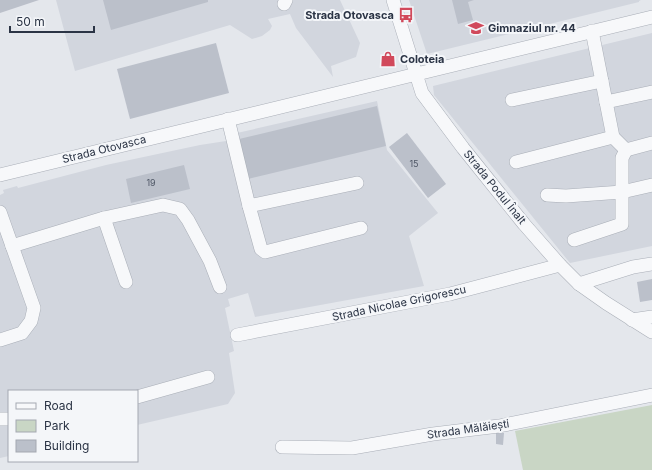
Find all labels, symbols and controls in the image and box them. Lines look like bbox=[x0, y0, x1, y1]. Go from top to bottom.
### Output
bus stop icon: Strada Otovasca bbox=[397, 6, 415, 24]
scale bar bbox=[10, 8, 94, 34]
place label: Strada Otovasca bbox=[305, 8, 394, 22]
text: 50 m bbox=[16, 14, 45, 29]
school or university icon: Gimnaziul nr. 44 bbox=[467, 19, 485, 37]
place label: Gimnaziul nr. 44 bbox=[488, 21, 576, 35]
shop icon: Coloteia bbox=[379, 50, 397, 68]
place label: Coloteia bbox=[400, 52, 444, 66]
street label: Strada Otovasca bbox=[61, 132, 147, 166]
street label: Strada Podul Înalt bbox=[461, 147, 530, 227]
house number: 15 bbox=[409, 158, 419, 169]
house number: 19 bbox=[146, 177, 156, 188]
street label: Strada Nicolae Grigorescu bbox=[331, 282, 467, 324]
legend bbox=[8, 390, 138, 462]
text: Road bbox=[44, 398, 73, 413]
street label: Strada Mălăiești bbox=[426, 416, 510, 442]
text: Park bbox=[44, 418, 70, 433]
text: Building bbox=[44, 438, 89, 453]

